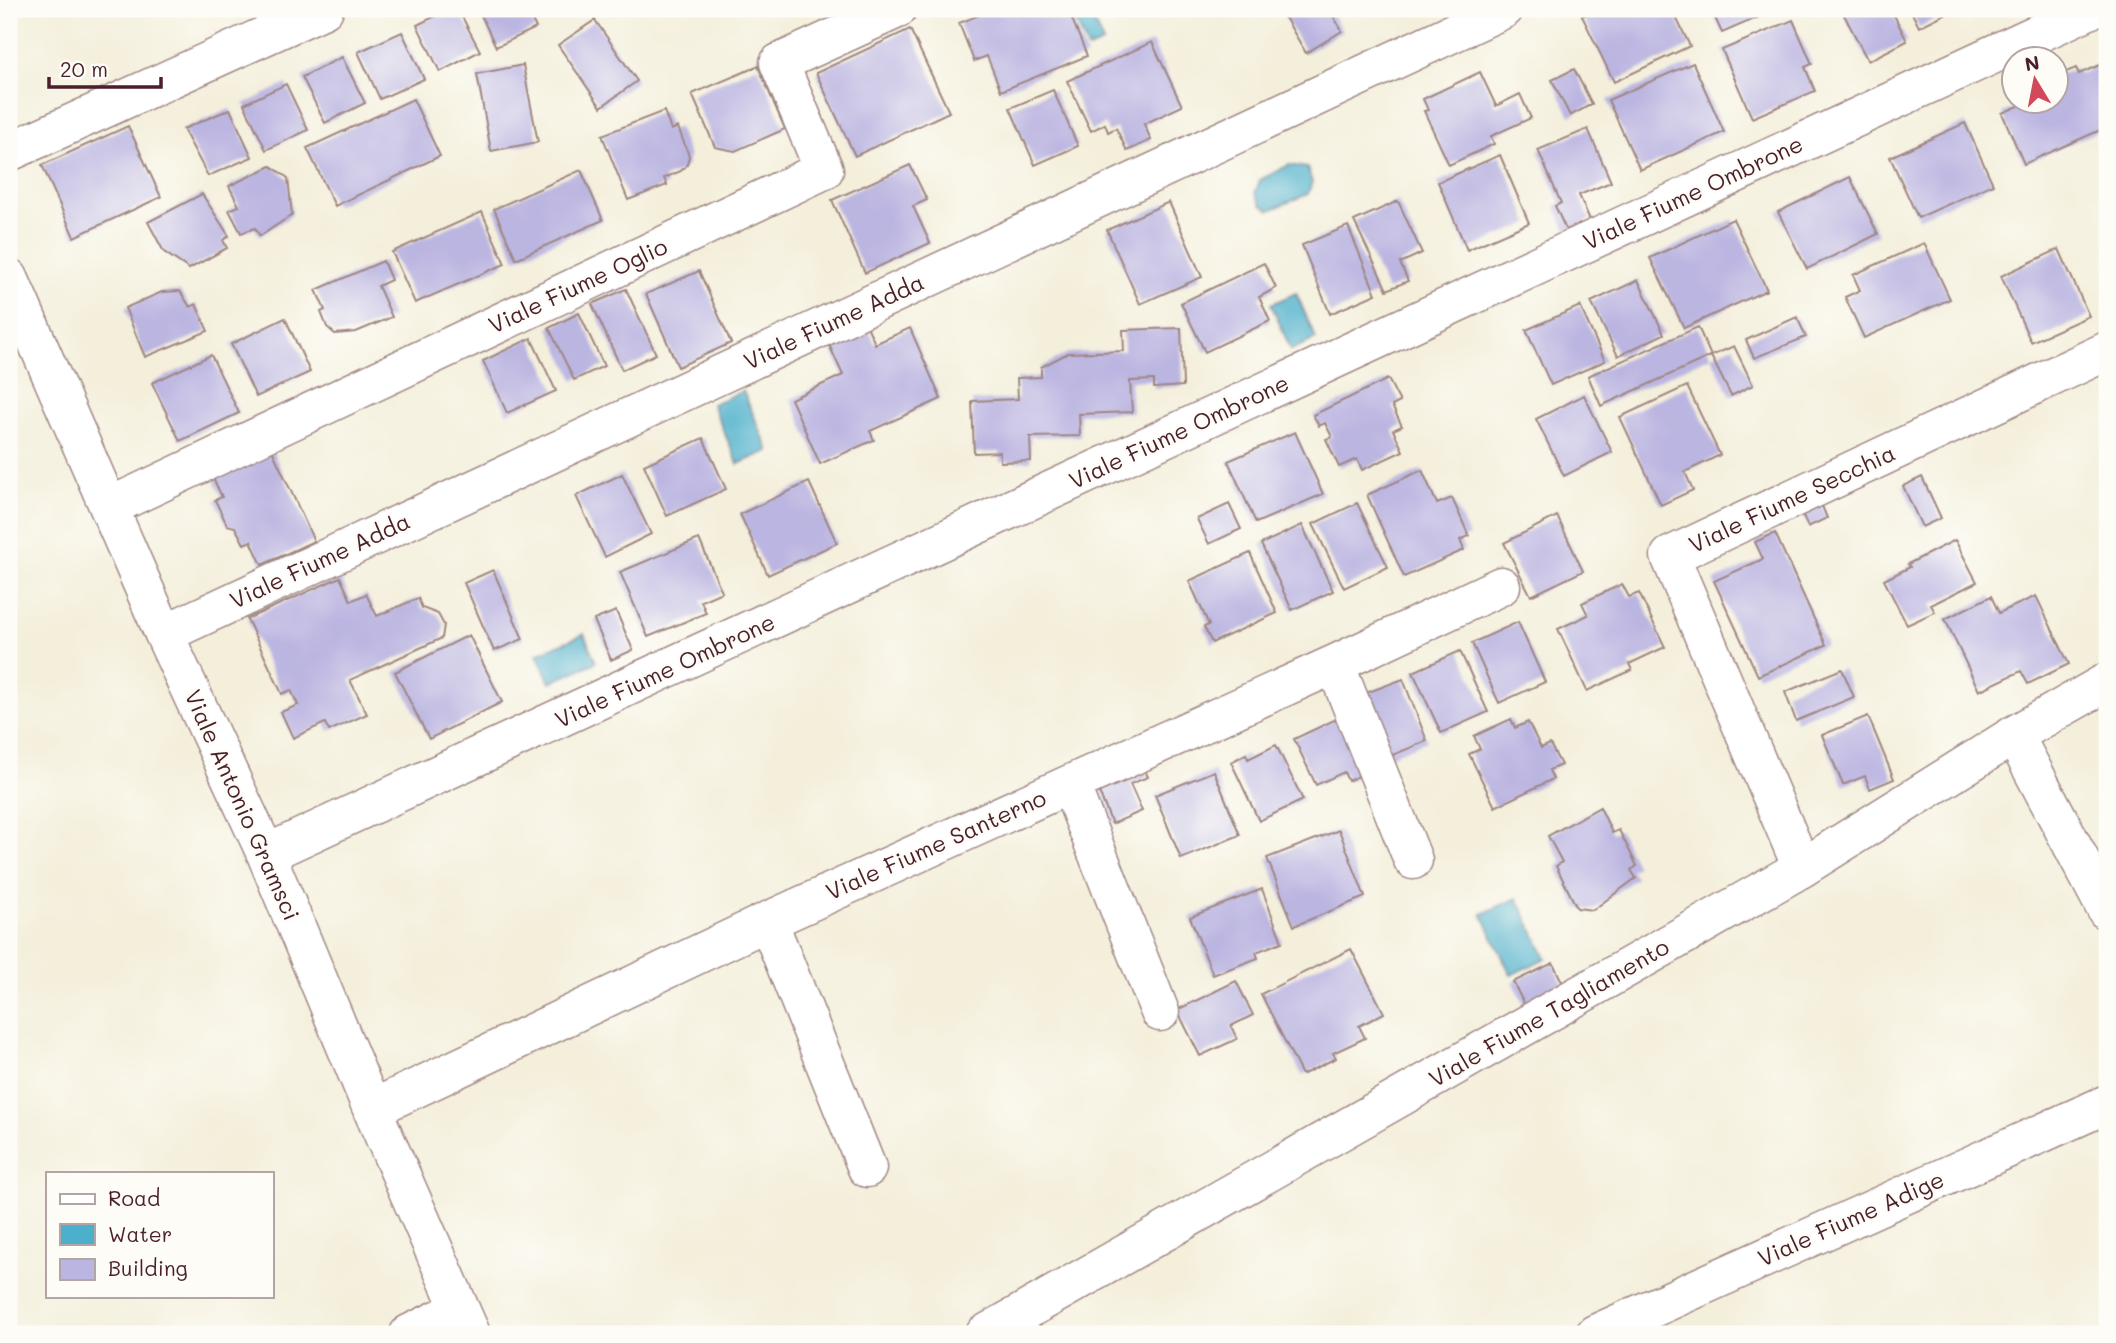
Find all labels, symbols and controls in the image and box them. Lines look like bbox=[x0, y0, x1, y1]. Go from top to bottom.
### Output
scale bar bbox=[49, 46, 161, 90]
north arrow bbox=[2000, 46, 2070, 116]
text: N bbox=[2023, 49, 2041, 76]
text: 20 m bbox=[60, 55, 108, 82]
street label: Viale Fiume Ombrone bbox=[1578, 128, 1807, 256]
street label: Viale Fiume Oglio bbox=[483, 231, 672, 340]
street label: Viale Fiume Adda bbox=[739, 266, 928, 376]
street label: Viale Fiume Ombrone bbox=[1064, 367, 1293, 495]
street label: Viale Fiume Secchia bbox=[1683, 437, 1900, 559]
street label: Viale Fiume Adda bbox=[225, 505, 414, 615]
street label: Viale Fiume Ombrone bbox=[550, 606, 779, 734]
street label: Viale Antonio Gramsci bbox=[178, 684, 307, 925]
street label: Viale Fiume Santerno bbox=[821, 782, 1051, 906]
street label: Viale Fiume Tagliamento bbox=[1423, 931, 1674, 1093]
street label: Viale Fiume Adige bbox=[1753, 1163, 1949, 1273]
legend bbox=[46, 1172, 273, 1298]
text: Road bbox=[108, 1184, 160, 1211]
text: Water bbox=[108, 1220, 172, 1247]
text: Building bbox=[108, 1254, 188, 1281]

